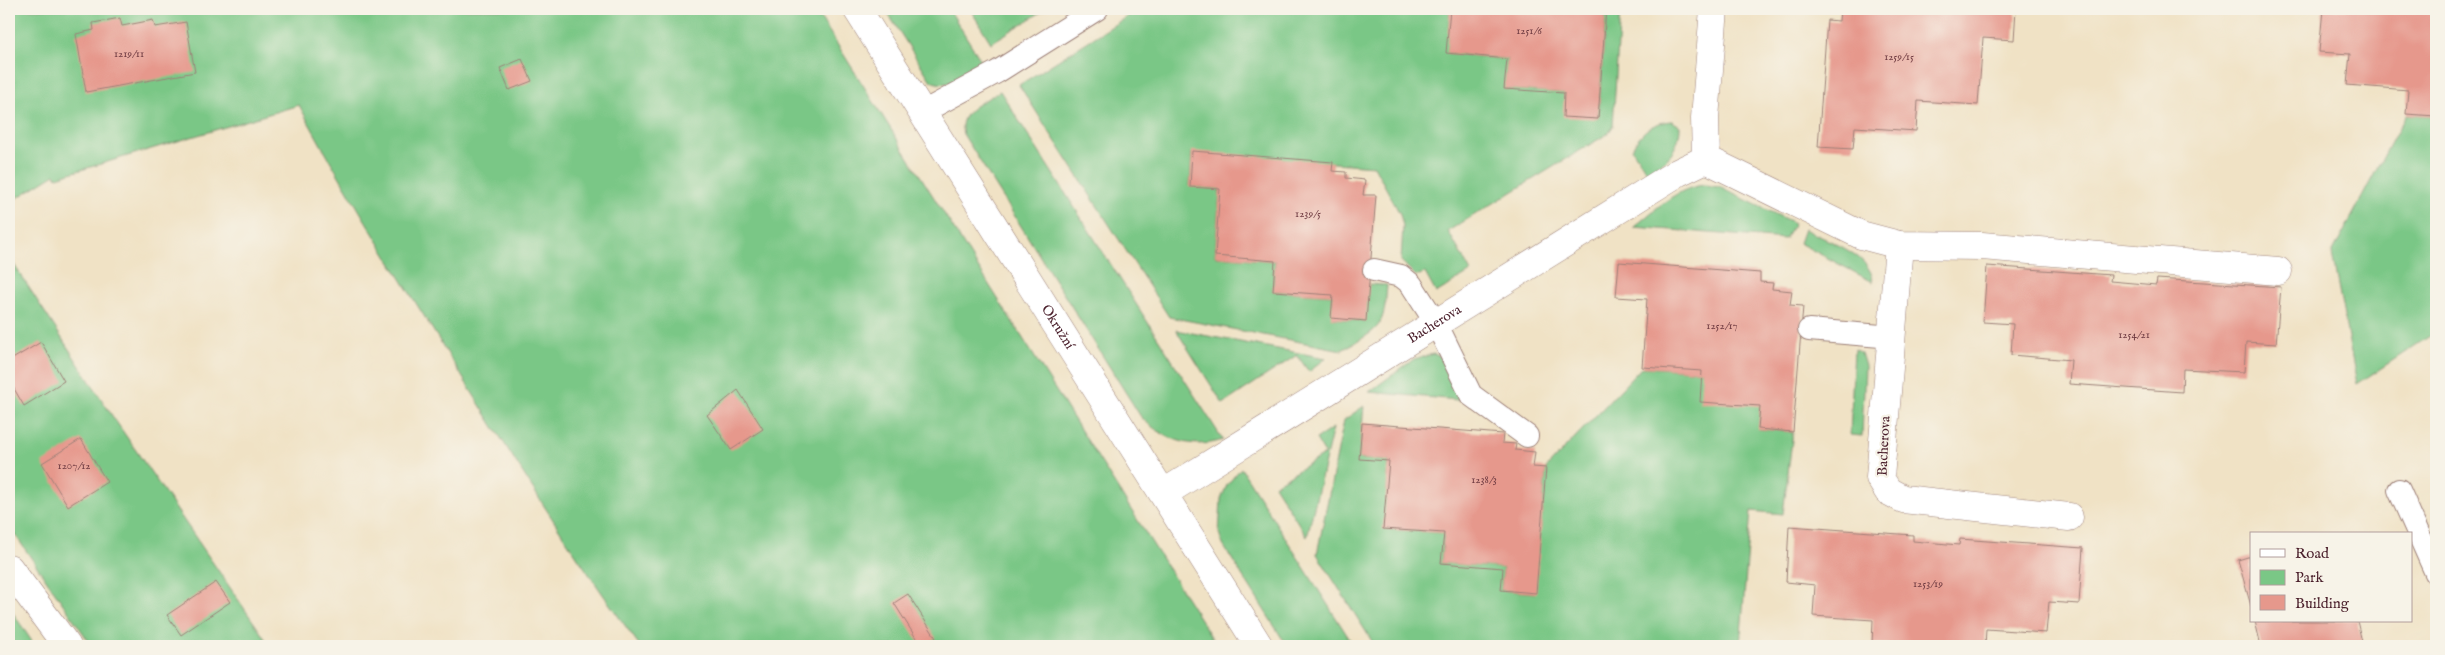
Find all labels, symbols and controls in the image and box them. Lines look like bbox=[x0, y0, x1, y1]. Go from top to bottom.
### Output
house number: 1251/6 bbox=[1516, 24, 1542, 38]
house number: 1219/11 bbox=[114, 47, 144, 61]
house number: 1259/15 bbox=[1884, 50, 1914, 64]
house number: 1239/5 bbox=[1295, 207, 1321, 221]
street label: Bacherova bbox=[1404, 300, 1466, 348]
street label: Okružní bbox=[1037, 301, 1079, 354]
house number: 1252/17 bbox=[1706, 319, 1738, 333]
house number: 1254/21 bbox=[2118, 328, 2150, 342]
street label: Bacherova bbox=[1873, 415, 1895, 476]
house number: 1207/12 bbox=[58, 459, 90, 473]
house number: 1238/3 bbox=[1471, 473, 1497, 487]
legend bbox=[2250, 532, 2412, 622]
text: Road bbox=[2295, 544, 2330, 563]
text: Park bbox=[2295, 568, 2325, 587]
house number: 1253/19 bbox=[1913, 577, 1943, 591]
text: Building bbox=[2295, 594, 2350, 613]

